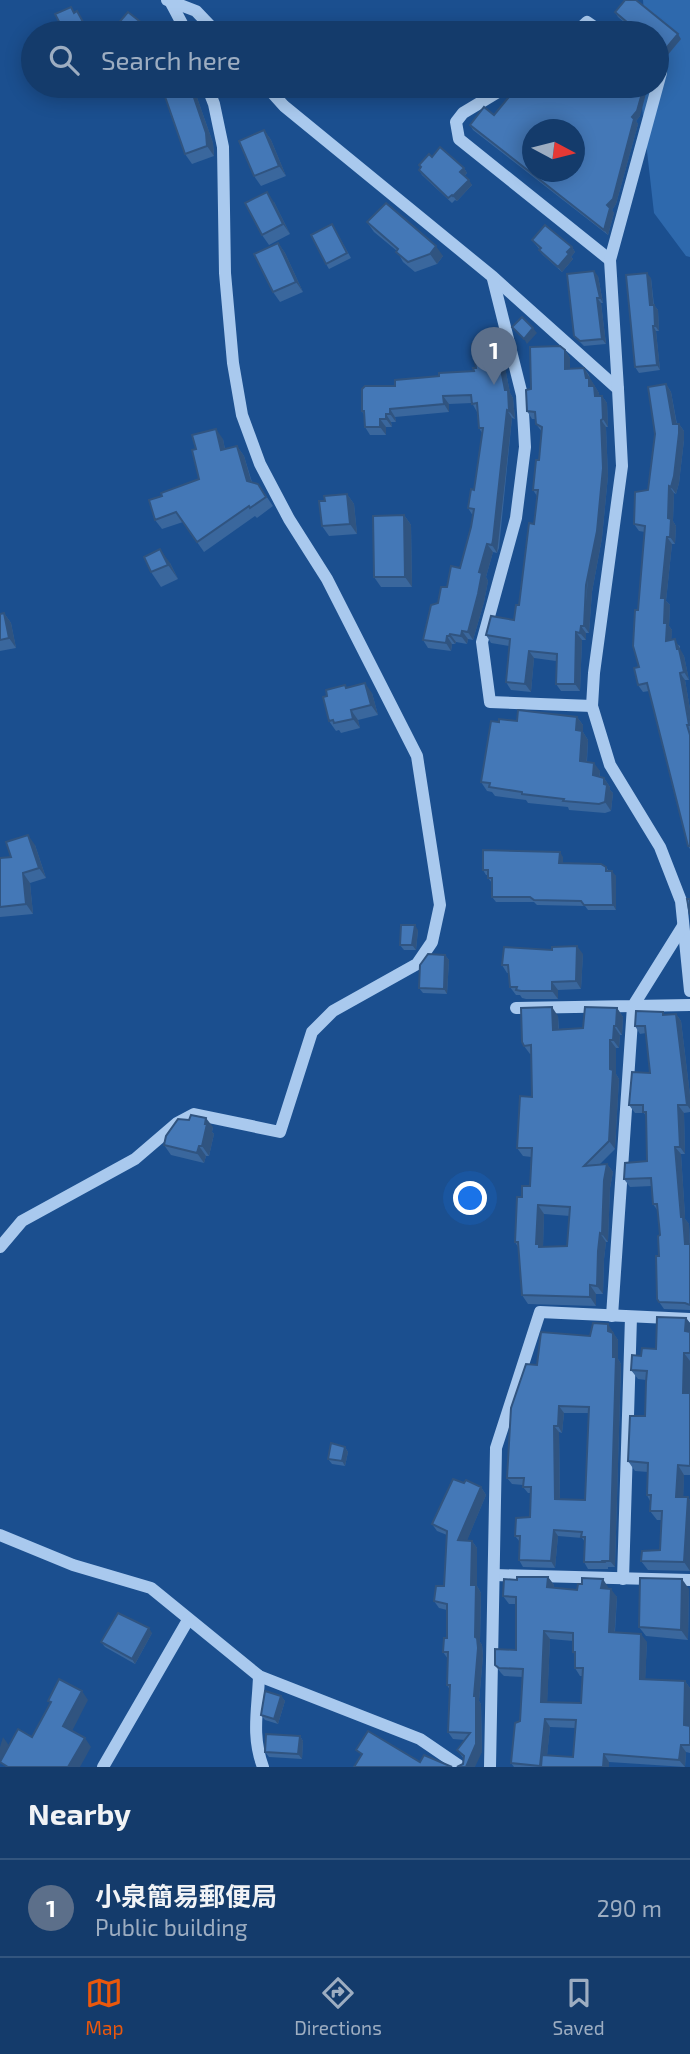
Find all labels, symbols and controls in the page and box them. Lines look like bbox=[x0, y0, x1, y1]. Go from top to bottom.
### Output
search box bbox=[21, 21, 669, 98]
icon: search bbox=[45, 41, 83, 79]
text: Search here bbox=[101, 44, 241, 75]
north arrow bbox=[522, 119, 585, 182]
pin: 1 bbox=[471, 327, 517, 385]
your location bbox=[453, 1181, 487, 1215]
text: Nearby bbox=[28, 1795, 131, 1831]
text: 小泉簡易郵便局 bbox=[95, 1880, 277, 1911]
text: 1 bbox=[46, 1894, 56, 1922]
text: 290 m bbox=[597, 1894, 662, 1922]
text: Public building bbox=[95, 1913, 248, 1941]
tab: Map bbox=[85, 1974, 123, 2039]
tab: Directions bbox=[294, 1974, 382, 2039]
tab: Saved bbox=[552, 1974, 605, 2039]

